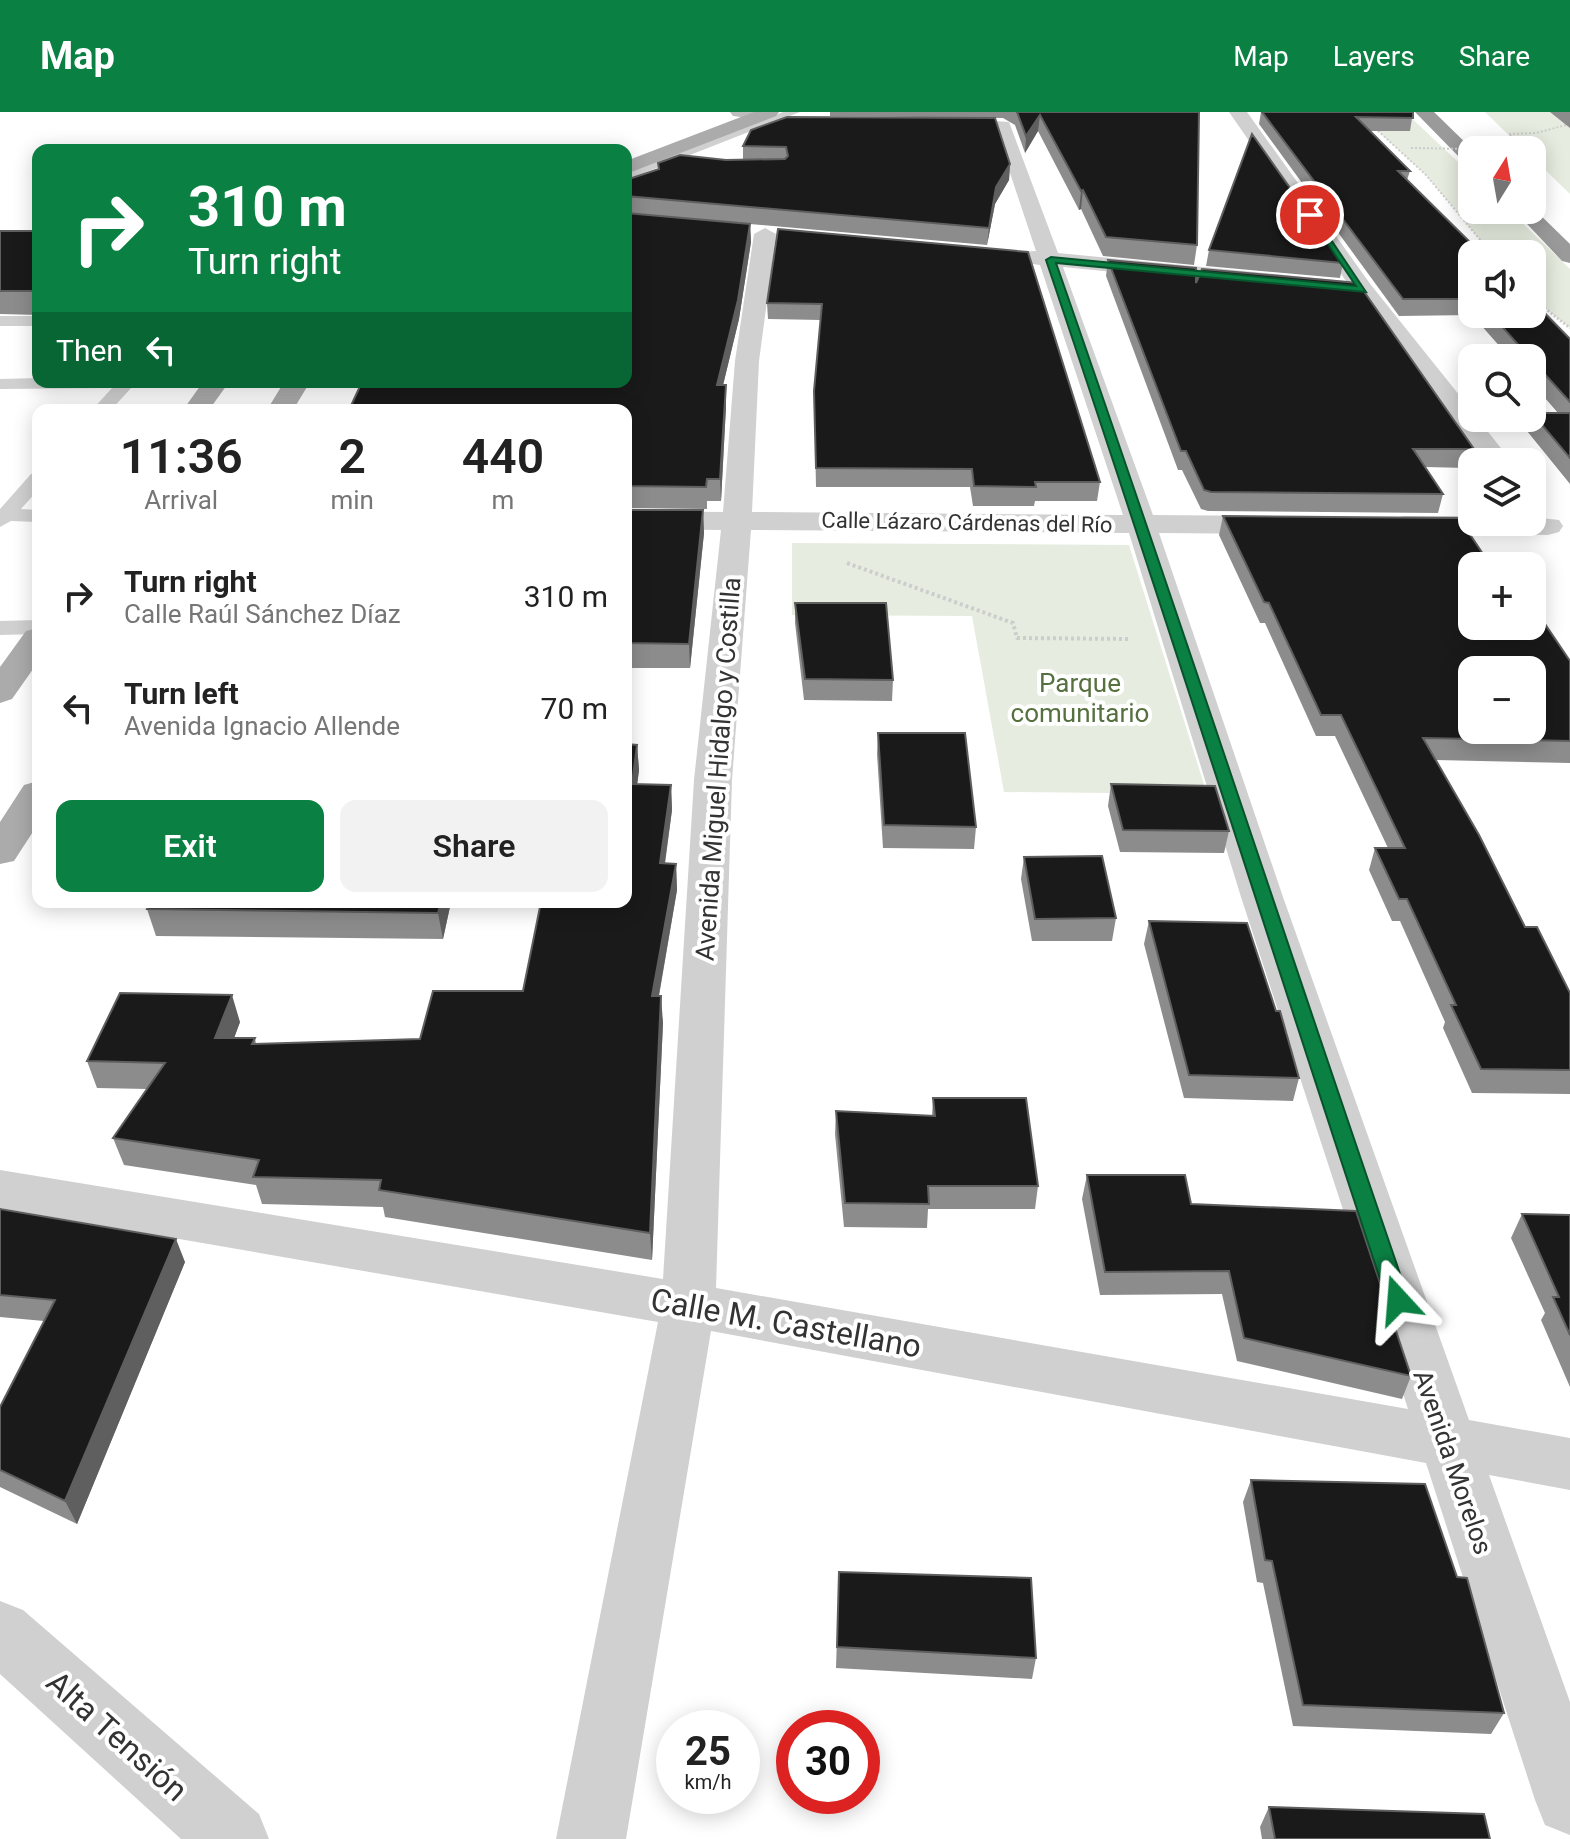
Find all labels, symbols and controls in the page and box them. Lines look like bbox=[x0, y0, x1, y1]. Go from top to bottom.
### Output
text: Map bbox=[40, 34, 115, 78]
text: Map bbox=[1233, 40, 1289, 73]
text: Layers bbox=[1333, 40, 1415, 73]
text: Share bbox=[1459, 40, 1530, 73]
north arrow bbox=[1458, 136, 1546, 224]
map controls bbox=[1458, 136, 1546, 744]
text: 310 m bbox=[188, 174, 347, 240]
icon: right bbox=[56, 176, 160, 280]
pin bbox=[1276, 181, 1344, 249]
icon: arrive bbox=[1288, 193, 1332, 237]
button: sound bbox=[1458, 240, 1546, 328]
text: Turn right bbox=[188, 241, 341, 283]
icon: left bbox=[139, 328, 183, 372]
text: Then bbox=[56, 333, 123, 368]
button: search bbox=[1458, 344, 1546, 432]
text: 11:36 bbox=[120, 428, 243, 485]
text: 2 bbox=[339, 428, 366, 485]
text: 440 bbox=[462, 428, 544, 485]
button: layers bbox=[1458, 448, 1546, 536]
text: Arrival bbox=[144, 485, 218, 515]
text: min bbox=[330, 485, 374, 515]
text: m bbox=[492, 485, 514, 515]
street label: Calle Lázaro Cárdenas del Río bbox=[821, 507, 1113, 538]
button: + bbox=[1458, 552, 1546, 640]
text: Turn right bbox=[124, 564, 257, 599]
icon: right bbox=[56, 574, 100, 618]
street label: Avenida Miguel Hidalgo y Costilla bbox=[690, 576, 746, 962]
text: 310 m bbox=[524, 579, 608, 614]
text: Calle Raúl Sánchez Díaz bbox=[124, 599, 401, 629]
button: − bbox=[1458, 656, 1546, 744]
park label: Parque comunitario bbox=[1011, 668, 1149, 728]
text: Turn left bbox=[124, 676, 239, 711]
icon: left bbox=[56, 686, 100, 730]
text: 70 m bbox=[541, 691, 608, 726]
text: Avenida Ignacio Allende bbox=[124, 711, 400, 741]
button: Exit bbox=[56, 800, 324, 892]
button: Share bbox=[340, 800, 608, 892]
position arrow bbox=[1356, 1258, 1440, 1342]
street label: Calle M. Castellano bbox=[648, 1280, 924, 1366]
street label: Avenida Morelos bbox=[1407, 1366, 1499, 1558]
street label: Alta Tensión bbox=[39, 1663, 195, 1809]
speed limit sign: 30 bbox=[776, 1710, 880, 1814]
text: 25 bbox=[685, 1728, 731, 1775]
text: km/h bbox=[685, 1770, 731, 1794]

